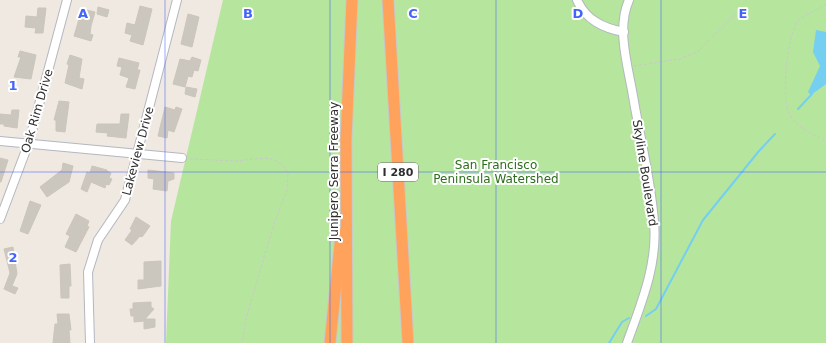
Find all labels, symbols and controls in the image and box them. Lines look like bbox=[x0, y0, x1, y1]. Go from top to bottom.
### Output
text: A bbox=[78, 6, 88, 21]
text: B bbox=[243, 6, 253, 21]
text: C bbox=[408, 6, 418, 21]
text: D bbox=[573, 6, 584, 21]
text: E bbox=[739, 6, 747, 21]
street label: Oak Rim Drive bbox=[18, 67, 56, 155]
text: 1 bbox=[8, 78, 18, 93]
street label: Junipero Serra Freeway bbox=[327, 102, 341, 241]
street label: Lakeview Drive bbox=[119, 105, 157, 197]
street label: Skyline Boulevard bbox=[630, 119, 660, 227]
park label: San Francisco Peninsula Watershed bbox=[433, 158, 559, 186]
road number: I 280 bbox=[378, 163, 418, 181]
text: 2 bbox=[8, 250, 18, 265]

